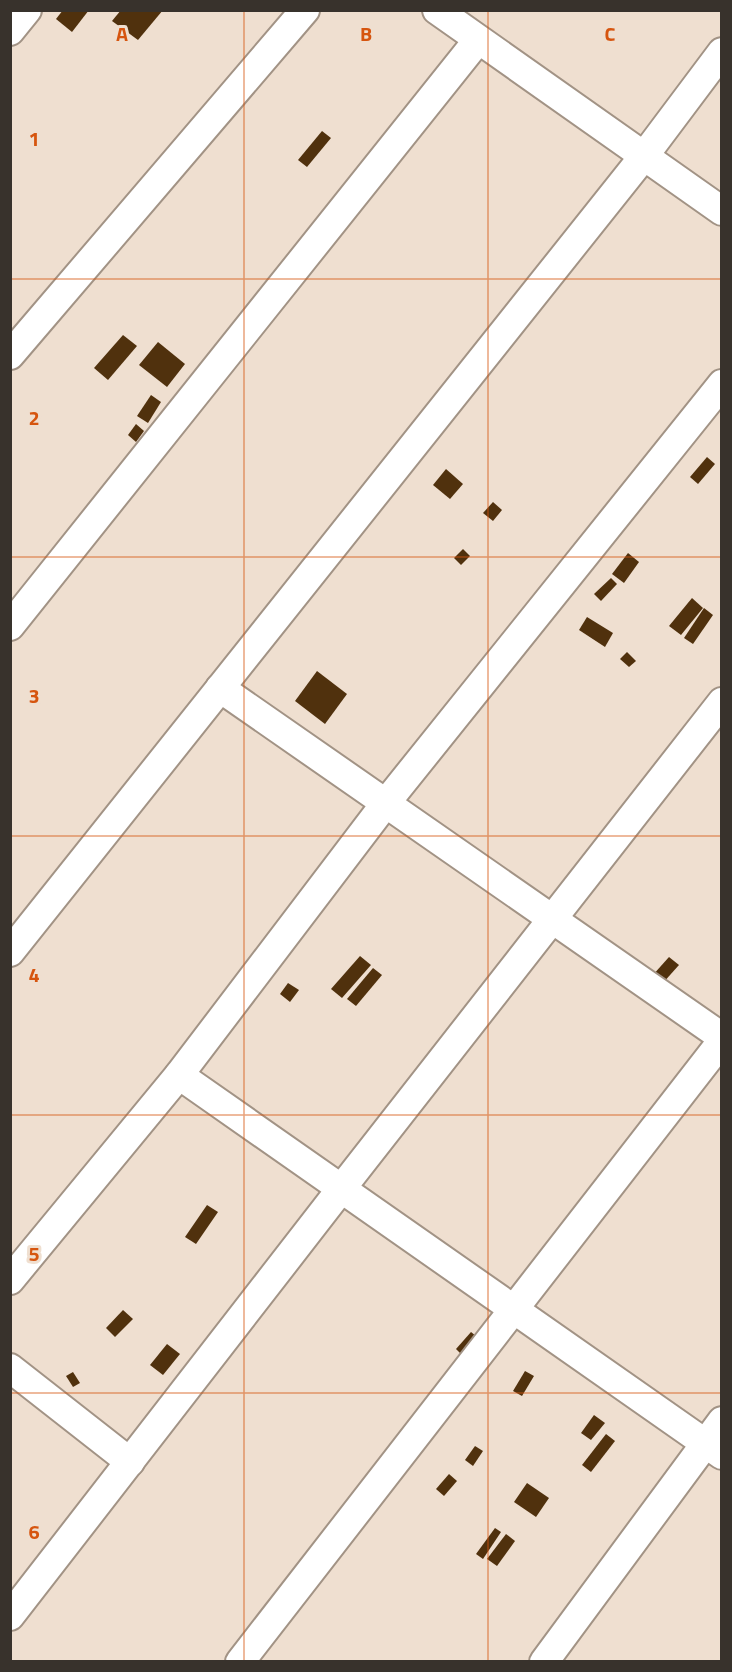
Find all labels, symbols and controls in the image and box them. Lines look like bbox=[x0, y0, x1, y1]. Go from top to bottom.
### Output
text: A bbox=[116, 18, 128, 49]
text: B bbox=[360, 18, 372, 49]
text: C bbox=[605, 18, 616, 49]
text: 1 bbox=[28, 123, 40, 154]
text: 2 bbox=[28, 402, 40, 433]
text: 3 bbox=[28, 680, 40, 711]
text: 4 bbox=[28, 959, 40, 990]
text: 5 bbox=[28, 1238, 40, 1269]
text: 6 bbox=[28, 1516, 40, 1547]

